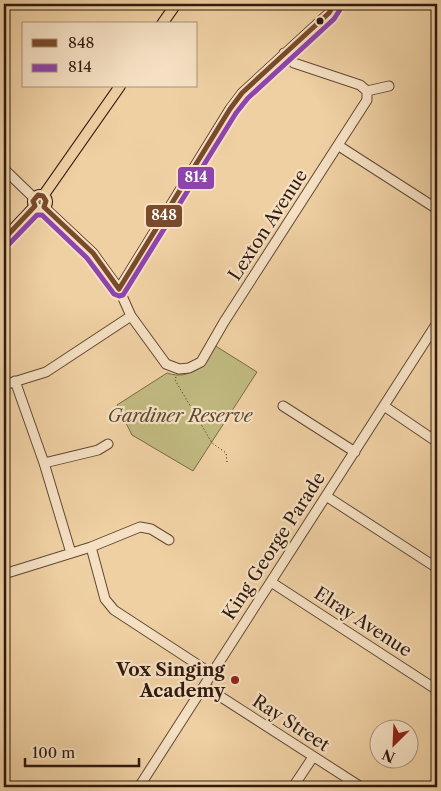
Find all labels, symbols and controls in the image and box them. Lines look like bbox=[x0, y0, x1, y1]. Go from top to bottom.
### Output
unlabelled marker bbox=[315, 16, 325, 26]
legend bbox=[22, 22, 198, 88]
text: 848 bbox=[68, 33, 95, 52]
text: 814 bbox=[68, 57, 92, 76]
street label: Lexton Avenue bbox=[224, 165, 312, 285]
line badge: 814 bbox=[177, 166, 215, 190]
text: 814 bbox=[184, 168, 208, 186]
line badge: 848 bbox=[145, 204, 183, 228]
text: 848 bbox=[151, 206, 177, 224]
park label: Gardiner Reserve bbox=[108, 405, 254, 427]
street label: King George Parade bbox=[218, 468, 330, 624]
street label: Elray Avenue bbox=[310, 582, 416, 662]
place label: Vox Singing Academy bbox=[115, 659, 226, 702]
marker: Vox Singing Academy bbox=[229, 674, 241, 686]
street label: Ray Street bbox=[248, 690, 334, 756]
north arrow bbox=[368, 718, 418, 768]
scale bar bbox=[25, 736, 139, 768]
text: 100 m bbox=[32, 743, 75, 762]
text: N bbox=[379, 745, 398, 767]

